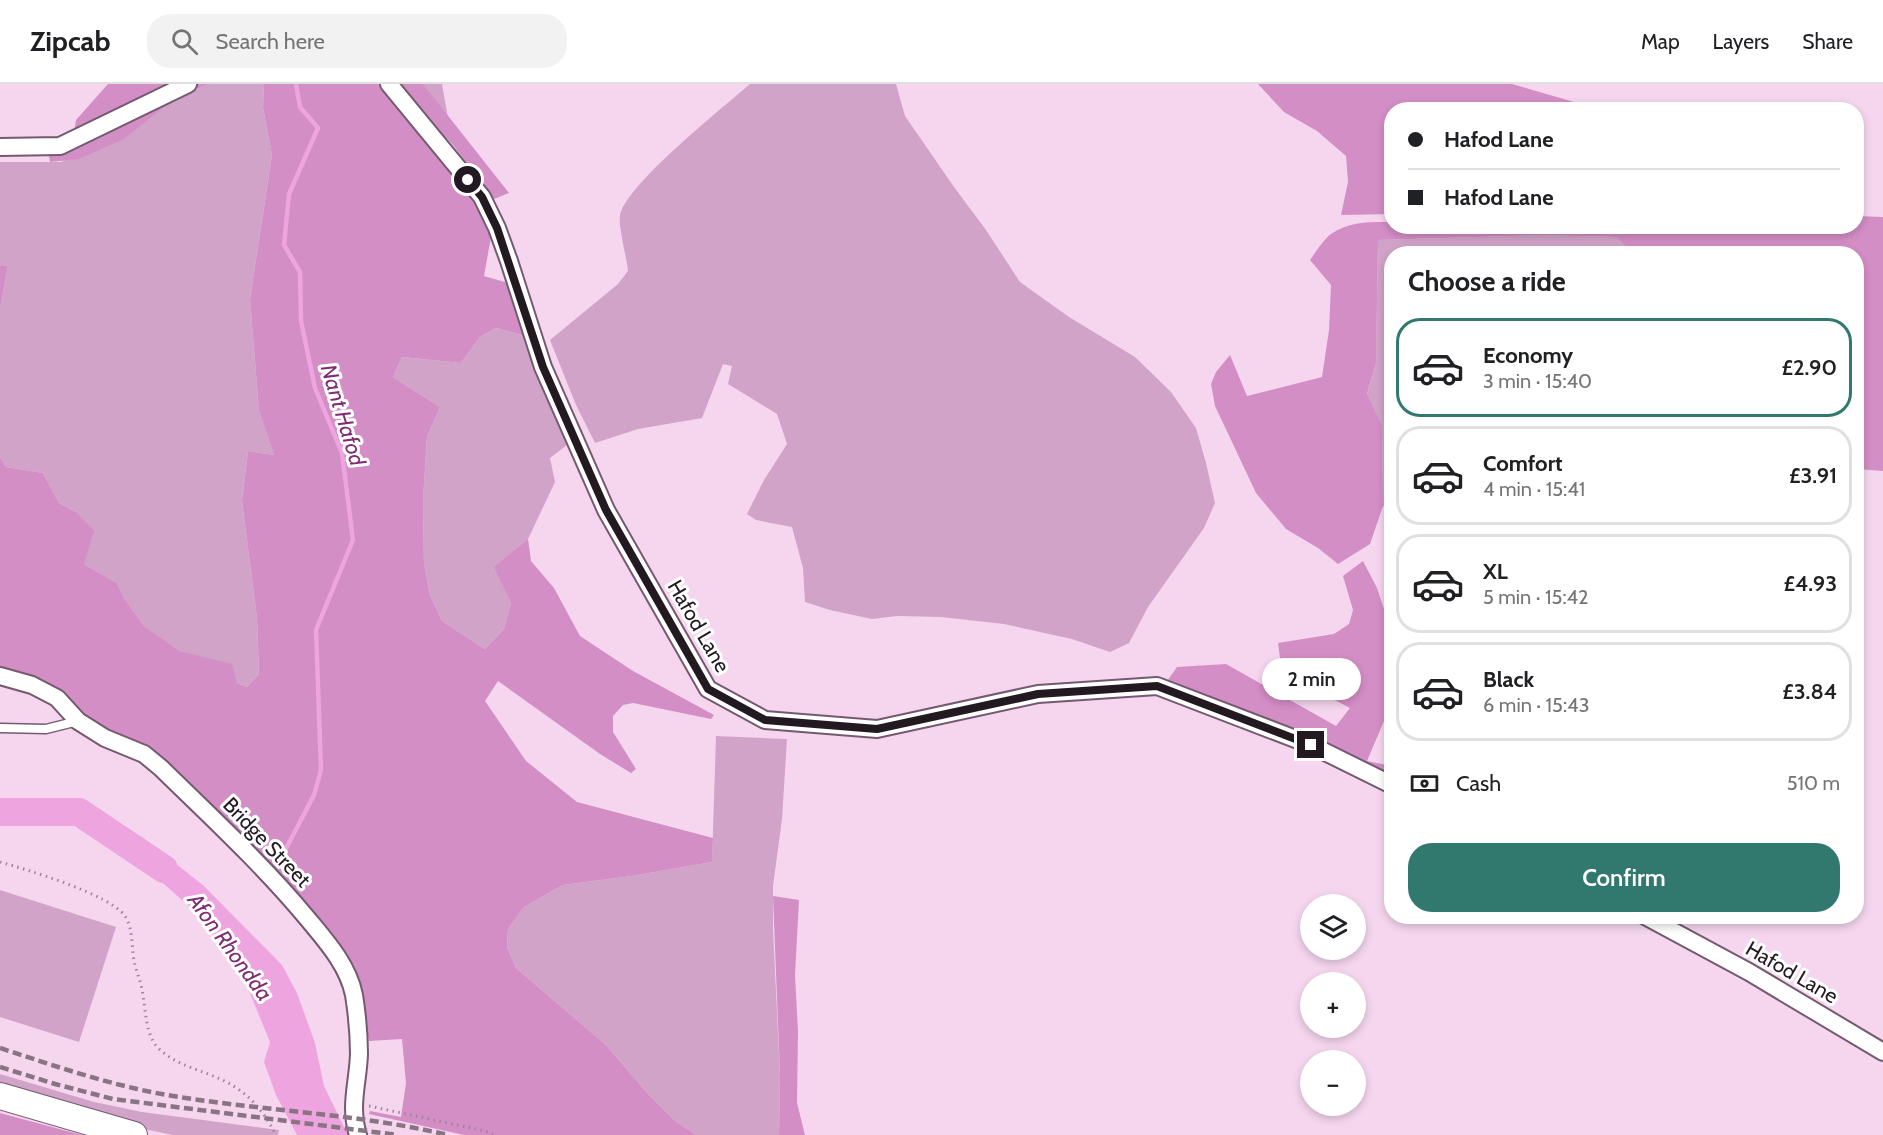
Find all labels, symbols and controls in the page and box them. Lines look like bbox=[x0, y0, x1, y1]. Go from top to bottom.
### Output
search box bbox=[147, 14, 567, 68]
text: Zipcab bbox=[30, 24, 111, 58]
icon: search bbox=[168, 25, 201, 58]
text: Search here bbox=[216, 28, 325, 55]
text: Map bbox=[1641, 29, 1680, 54]
text: Layers bbox=[1713, 29, 1769, 54]
text: Share bbox=[1802, 29, 1853, 54]
text: Hafod Lane bbox=[1444, 126, 1554, 153]
route start bbox=[454, 166, 481, 193]
text: Hafod Lane bbox=[1444, 184, 1554, 211]
text: Choose a ride bbox=[1408, 265, 1566, 298]
icon: car bbox=[1411, 341, 1465, 395]
text: Economy bbox=[1483, 342, 1573, 369]
text: £2.90 bbox=[1782, 354, 1837, 381]
water label: Nant Hafod bbox=[315, 361, 371, 469]
text: 3 min · 15:40 bbox=[1483, 369, 1592, 393]
icon: car bbox=[1411, 449, 1465, 503]
text: Comfort bbox=[1483, 450, 1562, 477]
text: £3.91 bbox=[1789, 462, 1837, 489]
text: 4 min · 15:41 bbox=[1483, 477, 1585, 501]
icon: car bbox=[1411, 557, 1465, 611]
text: XL bbox=[1483, 558, 1508, 585]
text: £4.93 bbox=[1784, 570, 1837, 597]
street label: Hafod Lane bbox=[663, 575, 736, 677]
text: 5 min · 15:42 bbox=[1483, 585, 1589, 609]
callout: 2 min bbox=[1262, 658, 1360, 700]
icon: car bbox=[1411, 665, 1465, 719]
text: Black bbox=[1483, 666, 1534, 693]
text: 2 min bbox=[1287, 667, 1336, 691]
text: £3.84 bbox=[1782, 678, 1837, 705]
text: 6 min · 15:43 bbox=[1483, 693, 1589, 717]
route end bbox=[1297, 731, 1324, 758]
icon: cash bbox=[1408, 767, 1441, 800]
text: Cash bbox=[1456, 770, 1501, 797]
text: 510 m bbox=[1787, 771, 1840, 795]
street label: Bridge Street bbox=[218, 792, 316, 892]
button: Confirm bbox=[1408, 843, 1840, 912]
water label: Afon Rhondda bbox=[181, 887, 278, 1006]
map controls bbox=[1300, 894, 1366, 1116]
button: layers bbox=[1300, 894, 1366, 960]
street label: Hafod Lane bbox=[1741, 936, 1843, 1009]
button: + bbox=[1300, 972, 1366, 1038]
button: − bbox=[1300, 1050, 1366, 1116]

